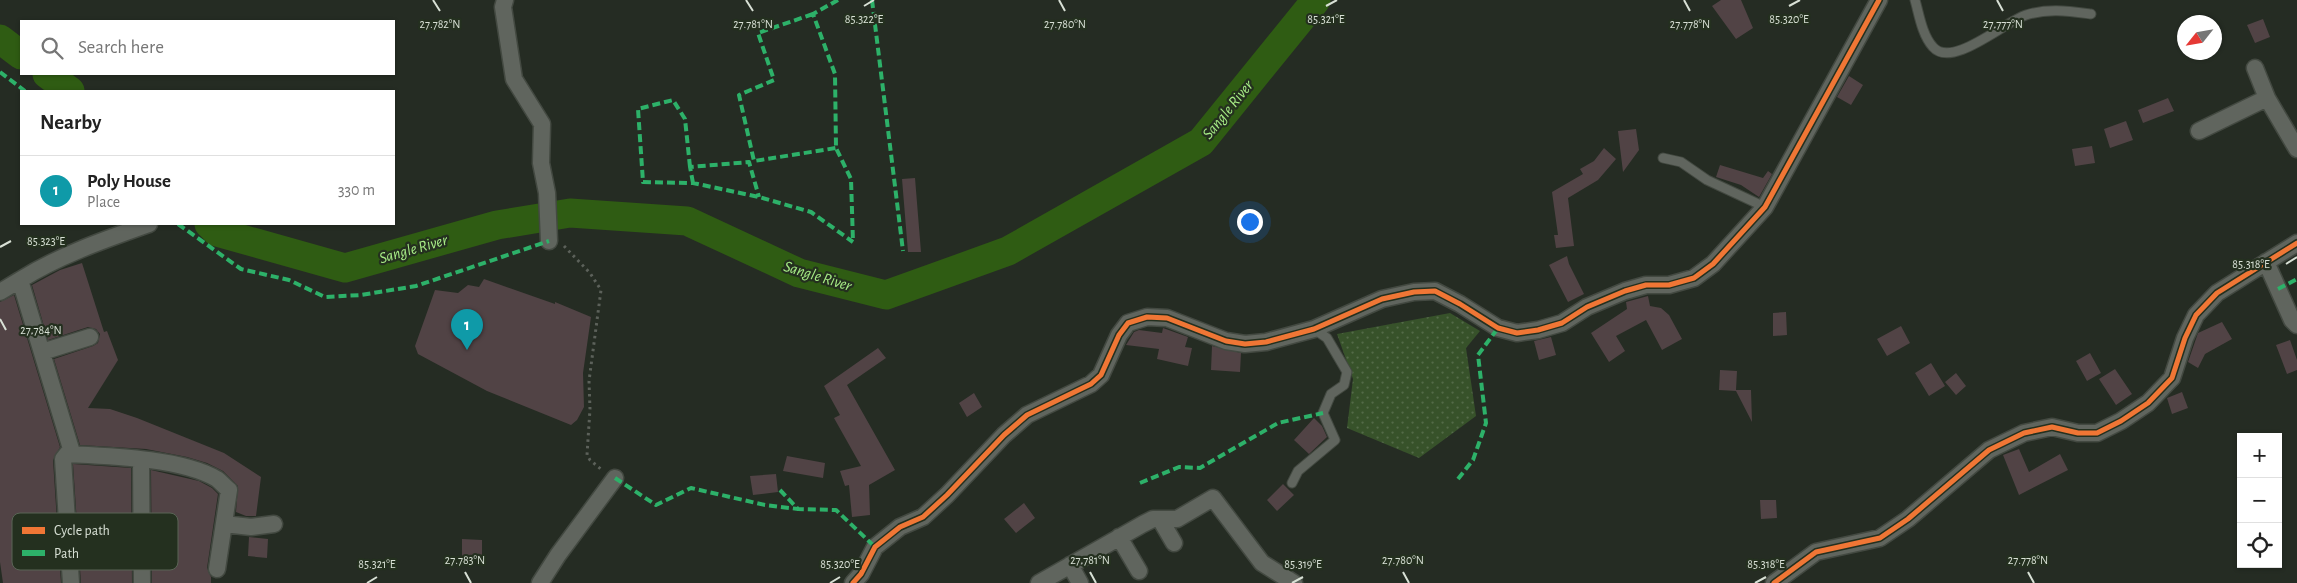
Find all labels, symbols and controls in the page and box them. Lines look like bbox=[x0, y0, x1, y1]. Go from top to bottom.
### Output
text: 85.322°E bbox=[845, 13, 884, 25]
text: 85.321°E bbox=[1307, 13, 1345, 25]
text: 85.320°E bbox=[1769, 13, 1809, 25]
north arrow bbox=[2177, 15, 2222, 60]
text: 27.782°N bbox=[419, 18, 461, 30]
text: 27.781°N bbox=[733, 18, 773, 30]
text: 27.780°N bbox=[1044, 18, 1086, 30]
text: 27.778°N bbox=[1670, 18, 1710, 30]
text: 27.777°N bbox=[1983, 18, 2023, 30]
search box bbox=[20, 20, 395, 75]
icon: search bbox=[38, 34, 66, 62]
text: Search here bbox=[78, 38, 164, 57]
water label: Sangle River bbox=[1199, 77, 1257, 142]
text: Nearby bbox=[40, 112, 101, 133]
text: Poly House bbox=[87, 172, 171, 191]
text: 1 bbox=[53, 182, 59, 198]
text: 330 m bbox=[338, 182, 375, 198]
text: Place bbox=[87, 194, 120, 210]
your location bbox=[1237, 209, 1263, 235]
water label: Sangle River bbox=[377, 231, 450, 266]
text: 85.323°E bbox=[27, 235, 65, 247]
water label: Sangle River bbox=[782, 258, 854, 294]
text: 85.318°E bbox=[2232, 258, 2270, 270]
pin: 1 bbox=[451, 309, 483, 350]
text: 27.784°N bbox=[20, 324, 62, 336]
map controls bbox=[2237, 433, 2282, 568]
button: + bbox=[2237, 433, 2282, 478]
button: − bbox=[2237, 478, 2282, 523]
legend bbox=[12, 513, 178, 570]
button: locate bbox=[2237, 523, 2282, 568]
text: Cycle path bbox=[54, 524, 110, 538]
text: Path bbox=[54, 547, 79, 561]
text: 27.783°N bbox=[445, 554, 485, 566]
text: 27.781°N bbox=[1070, 554, 1110, 566]
text: 27.780°N bbox=[1382, 554, 1424, 566]
text: 27.778°N bbox=[2008, 554, 2048, 566]
text: 85.321°E bbox=[358, 558, 396, 570]
text: 85.320°E bbox=[820, 558, 860, 570]
text: 85.319°E bbox=[1284, 558, 1322, 570]
text: 85.318°E bbox=[1747, 558, 1785, 570]

